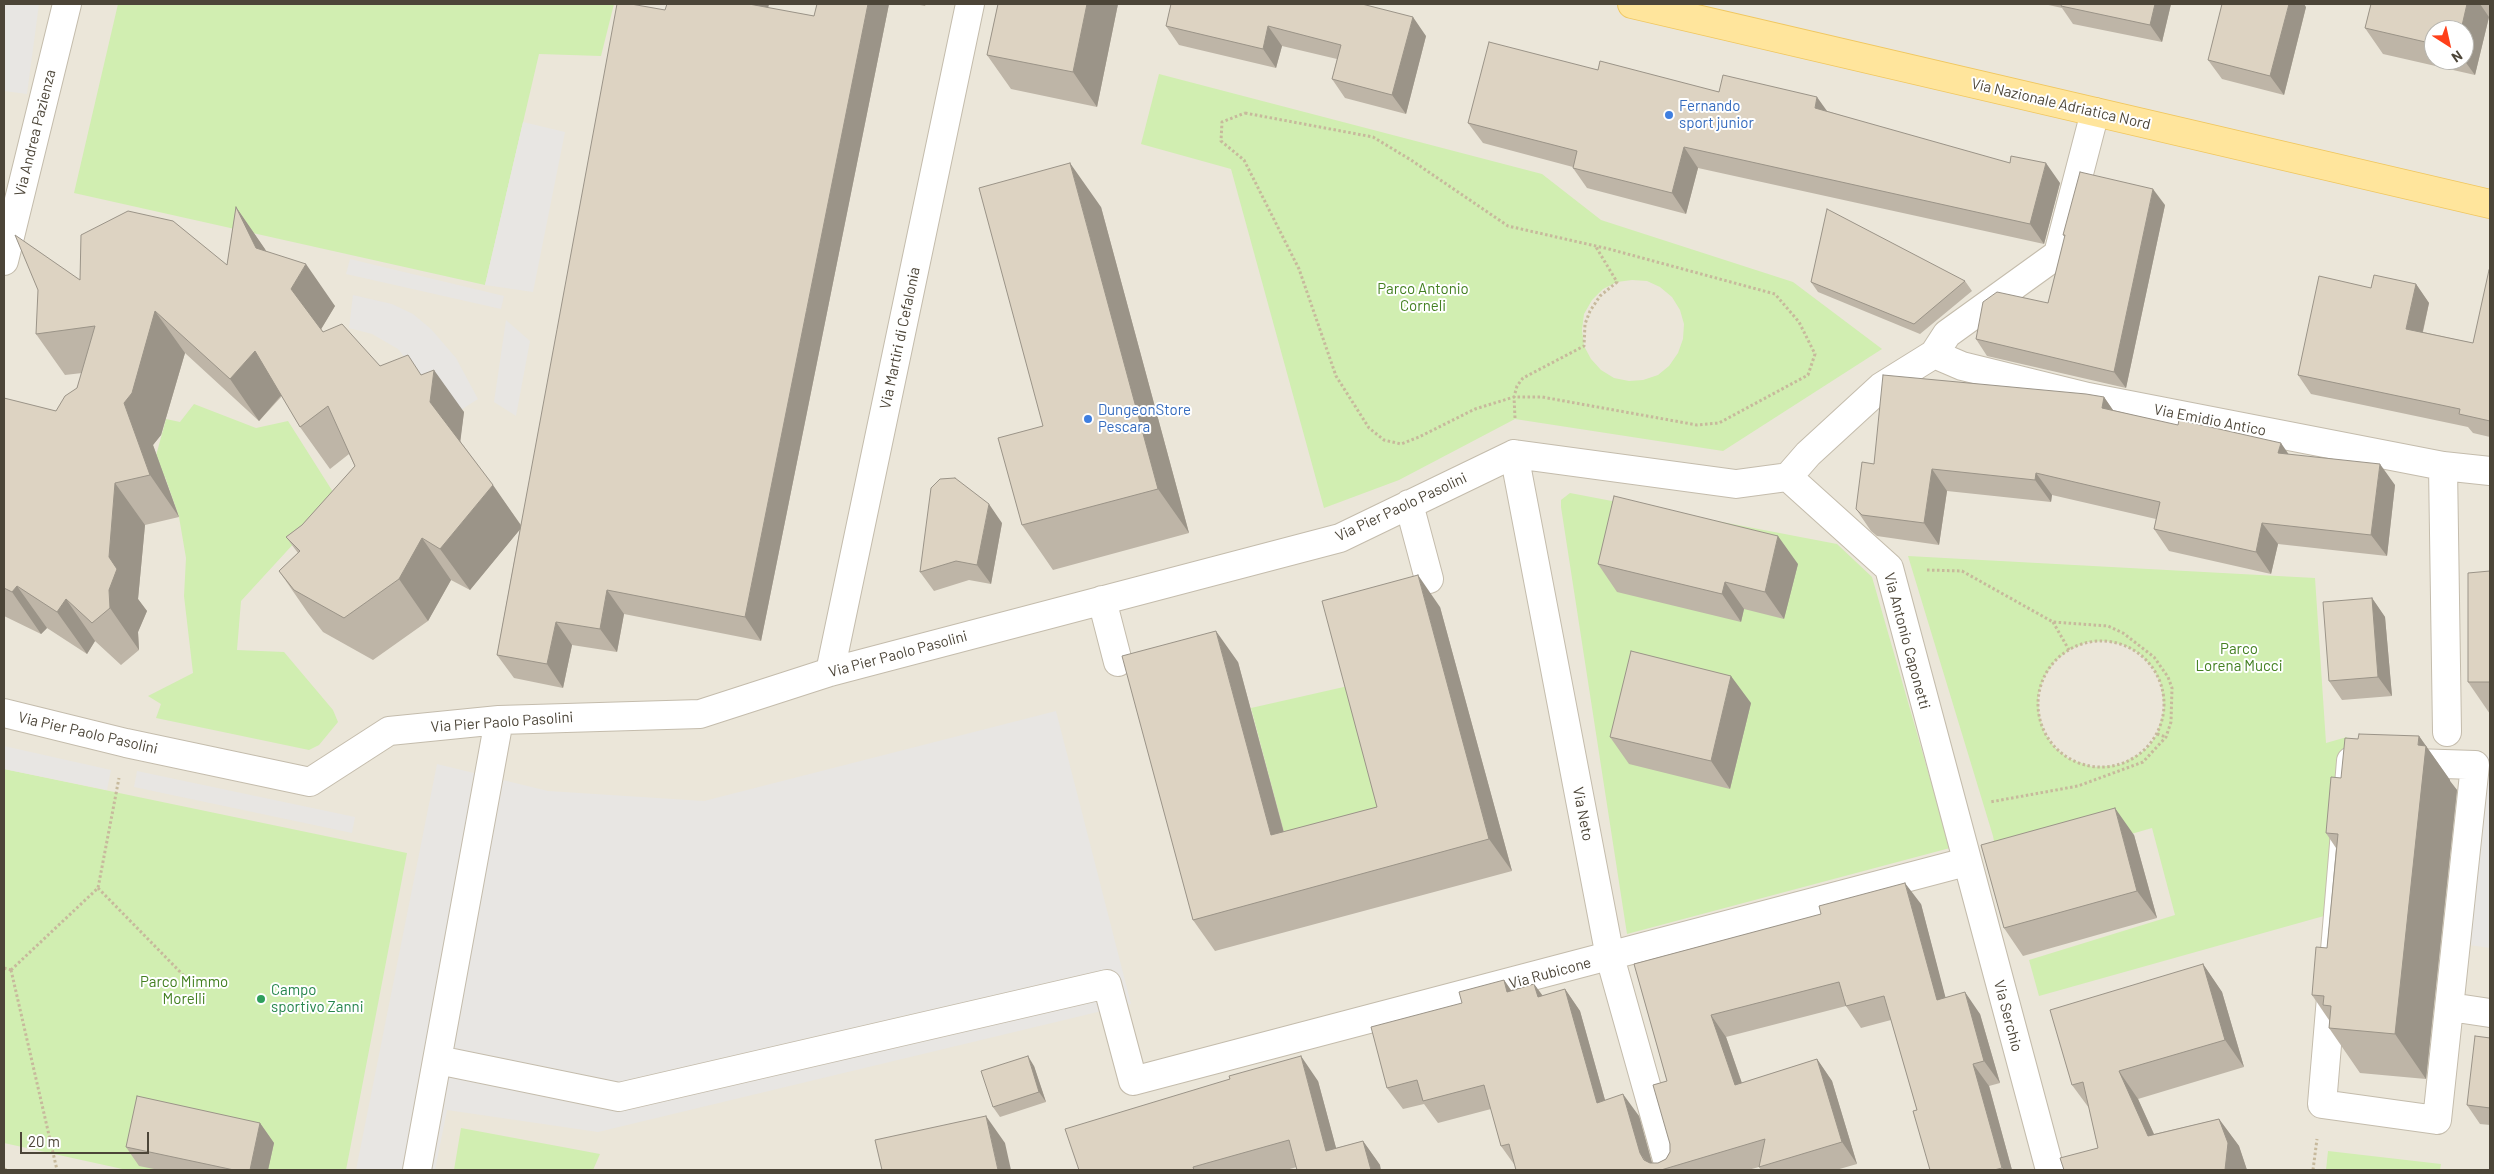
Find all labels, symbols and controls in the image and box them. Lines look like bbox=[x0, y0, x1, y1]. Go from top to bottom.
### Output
north arrow bbox=[2424, 20, 2474, 70]
text: N bbox=[2449, 47, 2466, 67]
street label: Via Andrea Pazienza bbox=[11, 68, 59, 198]
street label: Via Nazionale Adriatica Nord bbox=[1970, 75, 2152, 133]
place label: Fernando sport junior bbox=[1679, 97, 1754, 132]
marker: Fernando sport junior bbox=[1663, 109, 1675, 121]
street label: Via Martiri di Cefalonia bbox=[876, 265, 924, 411]
park label: Parco Antonio Corneli bbox=[1377, 280, 1469, 315]
street label: Via Emidio Antico bbox=[2152, 400, 2268, 440]
place label: DungeonStore Pescara bbox=[1098, 401, 1191, 436]
marker: DungeonStore Pescara bbox=[1082, 413, 1094, 425]
street label: Via Pier Paolo Pasolini bbox=[1332, 469, 1470, 545]
street label: Via Antonio Caponetti bbox=[1880, 571, 1934, 711]
street label: Via Pier Paolo Pasolini bbox=[827, 627, 969, 681]
park label: Parco Lorena Mucci bbox=[2196, 640, 2282, 675]
street label: Via Pier Paolo Pasolini bbox=[16, 708, 160, 758]
street label: Via Pier Paolo Pasolini bbox=[430, 708, 574, 736]
street label: Via Neto bbox=[1569, 785, 1597, 843]
street label: Via Rubicone bbox=[1507, 953, 1593, 993]
park label: Parco Mimmo Morelli bbox=[140, 973, 228, 1008]
street label: Via Serchio bbox=[1990, 978, 2026, 1054]
place label: Campo sportivo Zanni bbox=[271, 981, 363, 1016]
marker: Campo sportivo Zanni bbox=[255, 993, 267, 1005]
scale bar bbox=[22, 1122, 151, 1154]
text: 20 m bbox=[28, 1132, 60, 1150]

